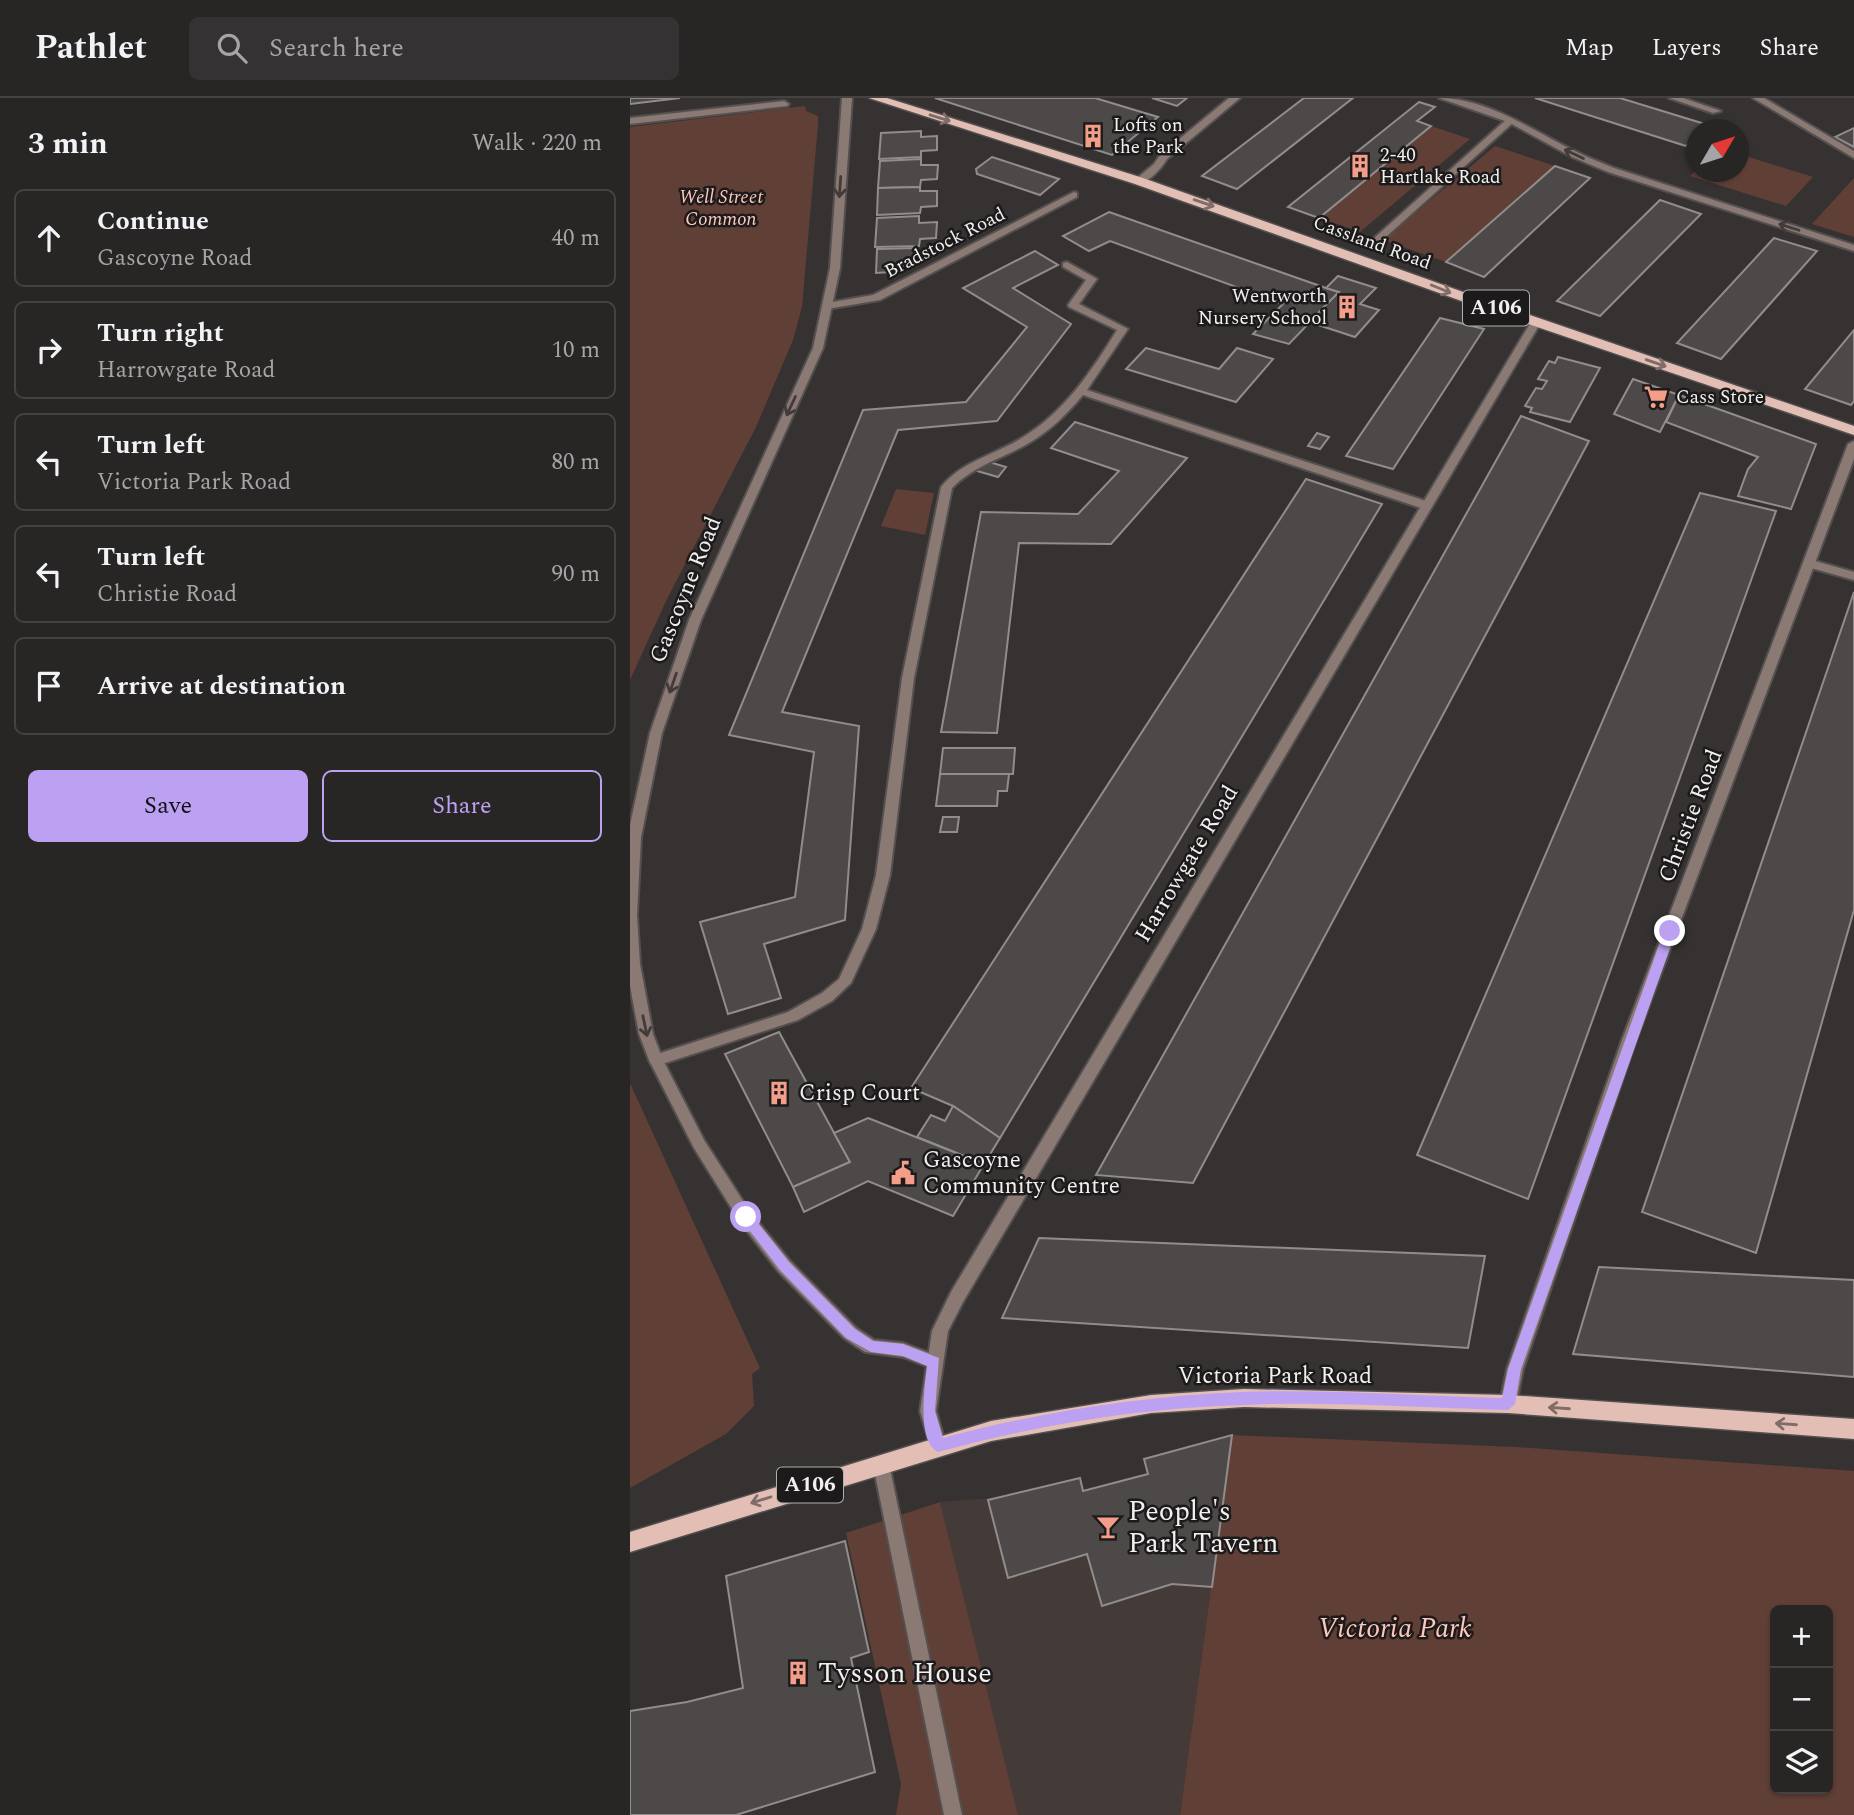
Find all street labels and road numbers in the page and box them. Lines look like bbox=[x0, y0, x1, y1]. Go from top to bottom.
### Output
street label: Bradstock Road bbox=[879, 200, 1011, 286]
street label: Cassland Road bbox=[1309, 208, 1435, 278]
road number: A106 bbox=[1463, 290, 1529, 326]
street label: Gascoyne Road bbox=[641, 511, 731, 669]
street label: Christie Road bbox=[1650, 744, 1733, 888]
street label: Harrowgate Road bbox=[1126, 778, 1248, 949]
street label: Victoria Park Road bbox=[1178, 1359, 1372, 1394]
road number: A106 bbox=[777, 1468, 843, 1502]

